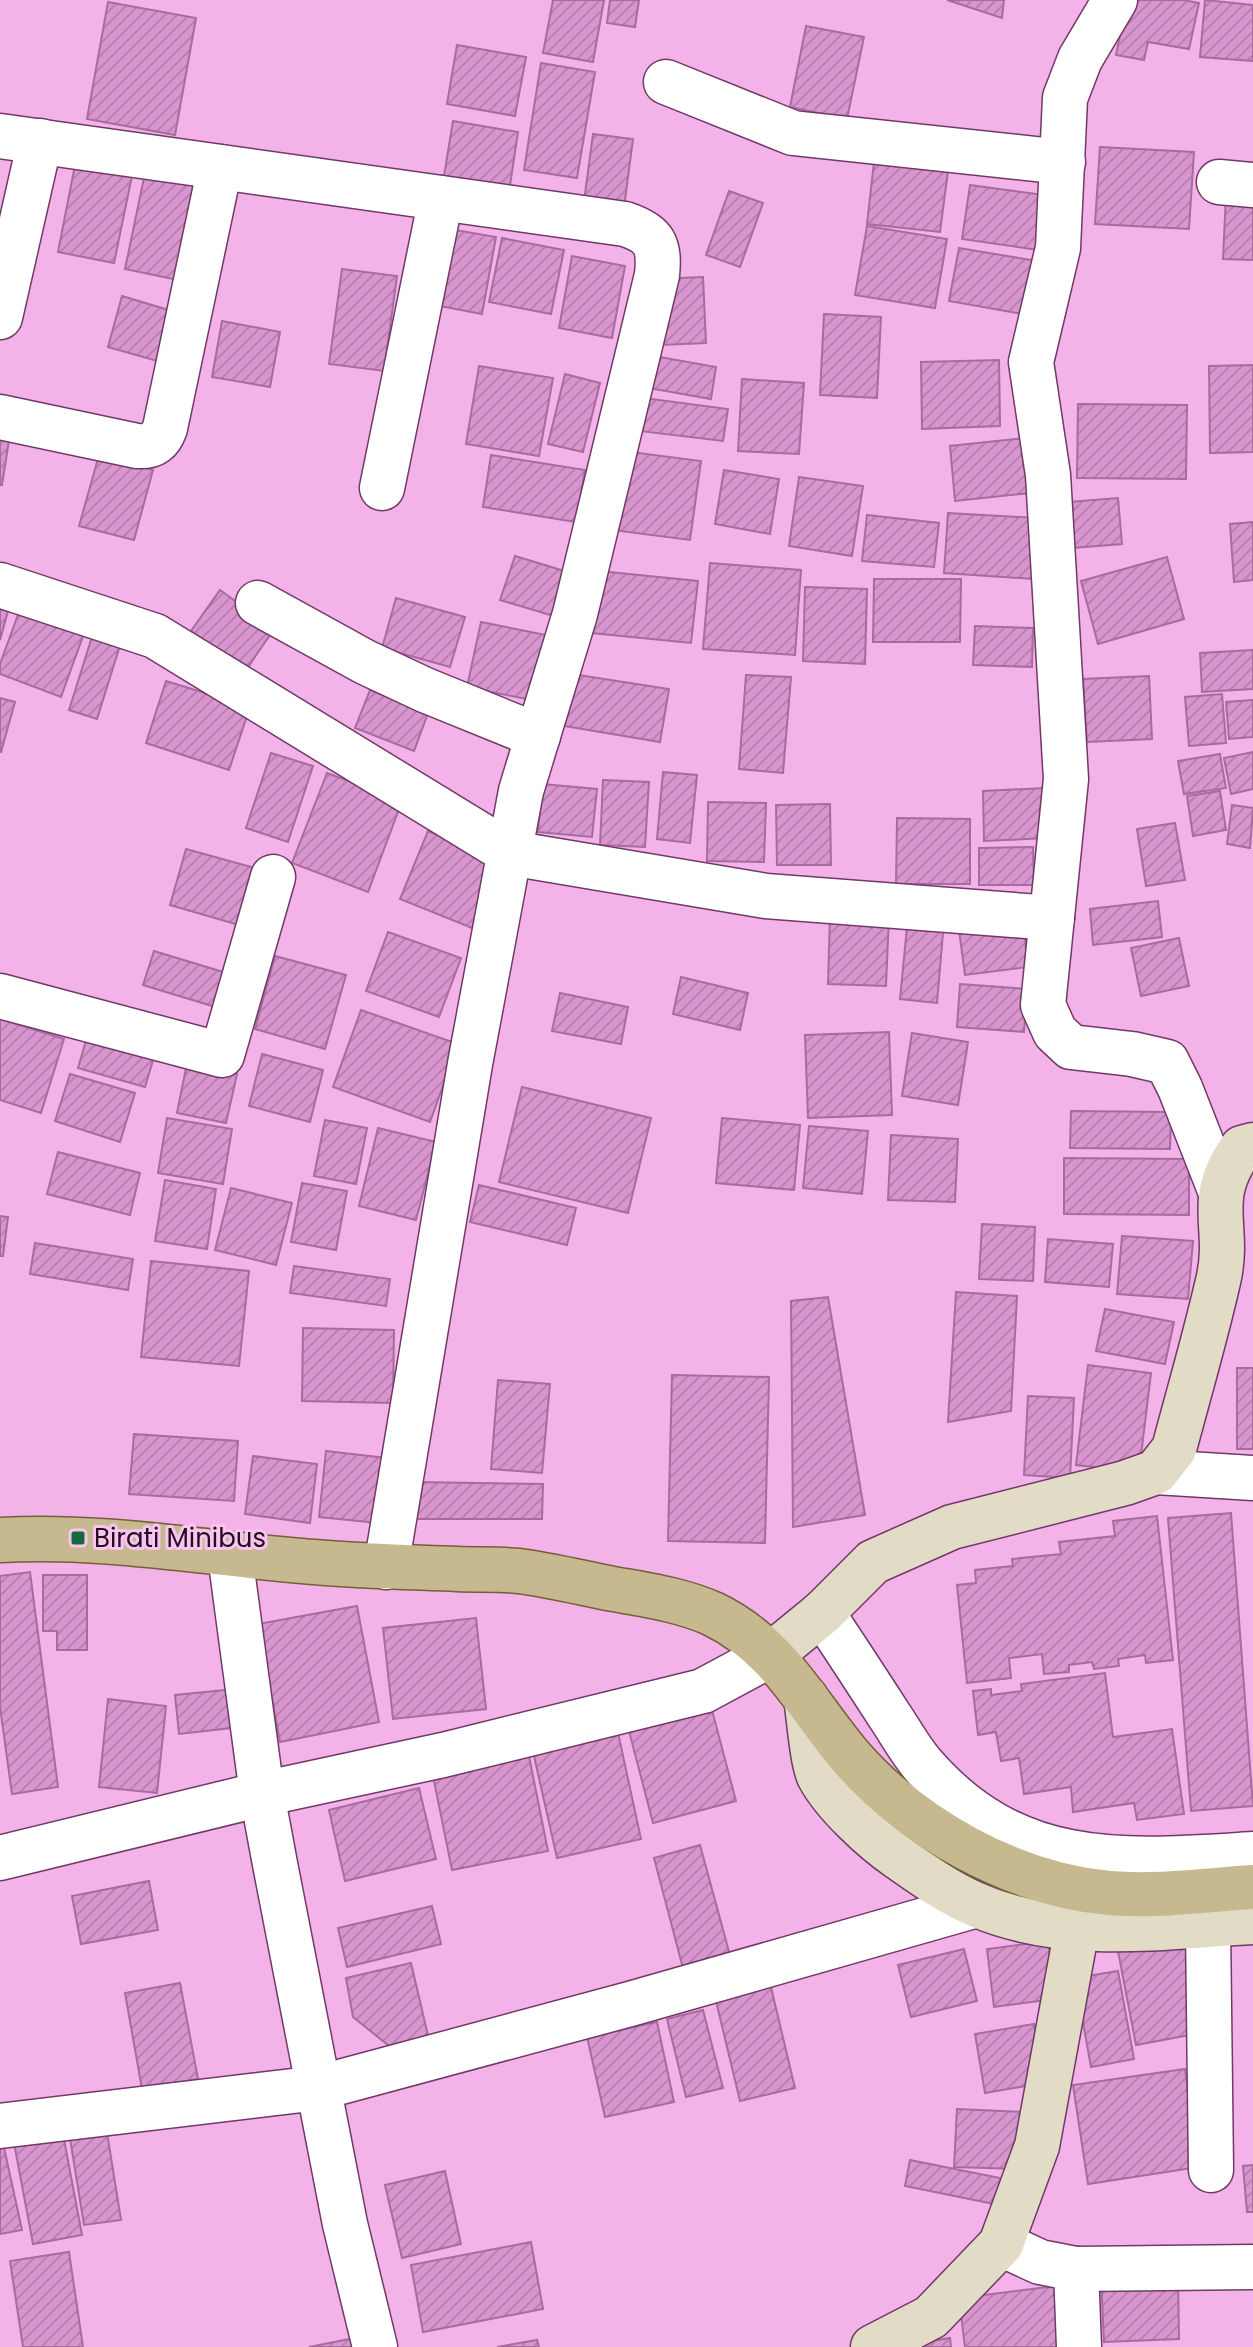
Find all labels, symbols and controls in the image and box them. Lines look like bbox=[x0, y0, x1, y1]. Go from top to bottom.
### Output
place label: Birati Minibus bbox=[94, 1520, 266, 1556]
marker: Birati Minibus bbox=[69, 1529, 87, 1547]

